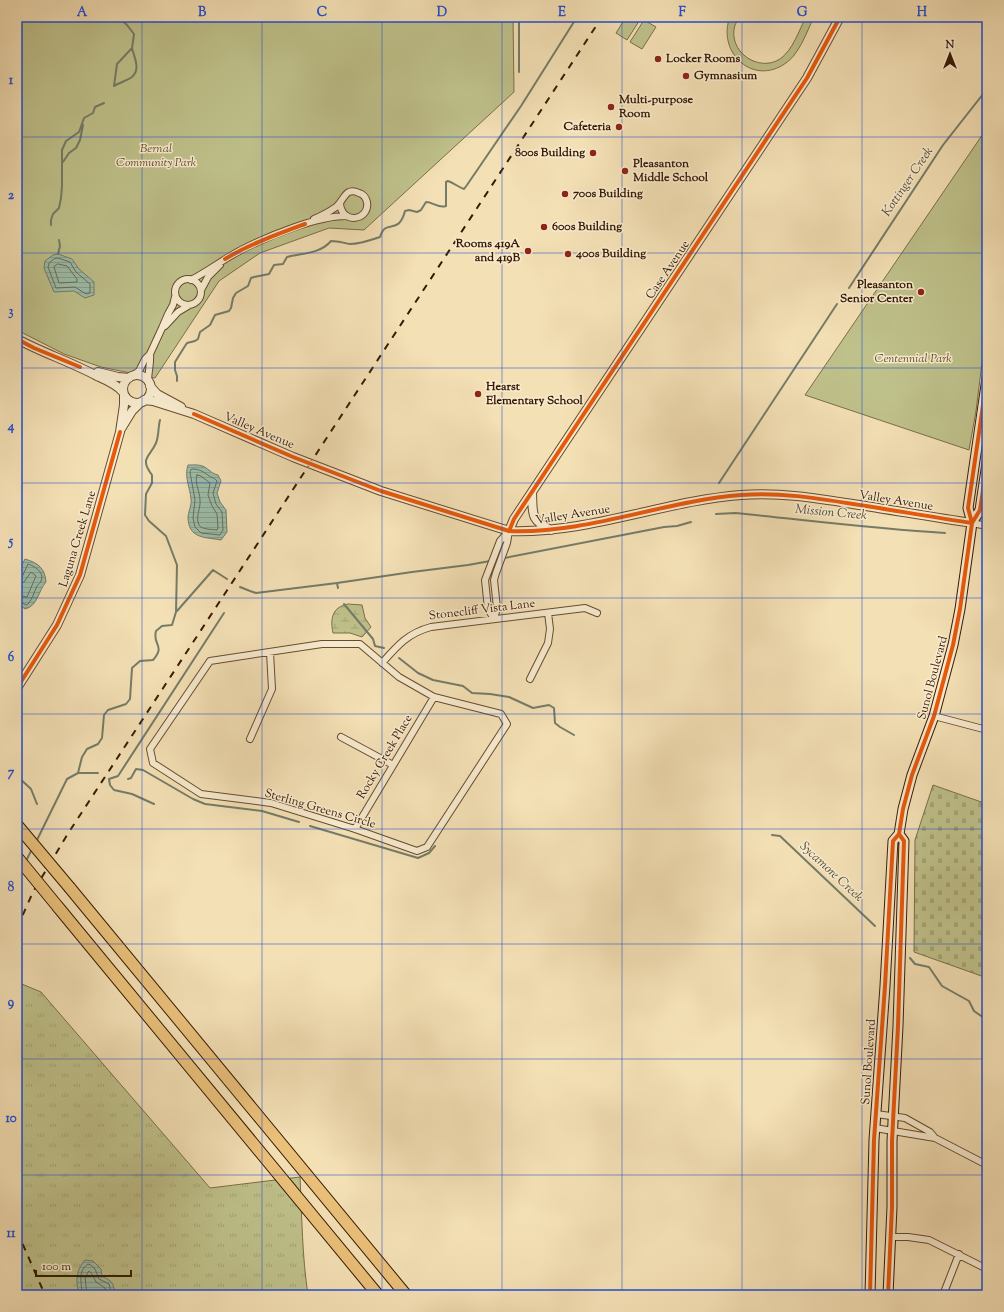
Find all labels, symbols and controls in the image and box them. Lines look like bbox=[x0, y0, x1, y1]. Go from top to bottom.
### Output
text: A bbox=[77, 4, 88, 22]
text: B bbox=[198, 4, 207, 22]
text: C bbox=[317, 4, 327, 22]
text: D bbox=[437, 4, 447, 22]
text: E bbox=[558, 4, 566, 22]
text: F bbox=[678, 4, 686, 22]
text: G bbox=[797, 4, 808, 22]
text: H bbox=[917, 4, 928, 22]
north arrow bbox=[930, 34, 970, 74]
text: N bbox=[945, 37, 955, 53]
place label: Locker Rooms bbox=[665, 50, 740, 68]
marker: Locker Rooms bbox=[653, 54, 663, 64]
place label: Gymnasium bbox=[694, 67, 757, 85]
marker: Gymnasium bbox=[681, 71, 691, 81]
text: 1 bbox=[9, 72, 14, 90]
place label: Multi-purpose Room bbox=[618, 91, 693, 123]
marker: Multi-purpose Room bbox=[606, 102, 616, 112]
place label: Cafeteria bbox=[563, 118, 611, 136]
marker: Cafeteria bbox=[614, 122, 624, 132]
park label: Bernal Community Park bbox=[116, 140, 197, 172]
water label: Kottinger Creek bbox=[878, 143, 938, 220]
place label: 800s Building bbox=[515, 144, 585, 162]
marker: 800s Building bbox=[588, 148, 598, 158]
place label: Pleasanton Middle School bbox=[632, 155, 709, 187]
marker: Pleasanton Middle School bbox=[620, 166, 630, 176]
place label: 700s Building bbox=[573, 185, 643, 203]
text: 2 bbox=[8, 187, 15, 205]
marker: 700s Building bbox=[560, 189, 570, 199]
place label: 600s Building bbox=[552, 218, 622, 236]
marker: 600s Building bbox=[539, 222, 549, 232]
place label: Rooms 419A and 419B bbox=[455, 235, 520, 267]
street label: Case Avenue bbox=[642, 236, 695, 303]
place label: 400s Building bbox=[575, 245, 646, 263]
marker: Rooms 419A and 419B bbox=[523, 246, 533, 256]
marker: 400s Building bbox=[563, 249, 573, 259]
place label: Pleasanton Senior Center bbox=[840, 276, 914, 308]
marker: Pleasanton Senior Center bbox=[916, 287, 926, 297]
text: 3 bbox=[8, 303, 14, 321]
park label: Centennial Park bbox=[874, 350, 952, 368]
place label: Hearst Elementary School bbox=[485, 378, 583, 410]
marker: Hearst Elementary School bbox=[473, 389, 483, 399]
street label: Valley Avenue bbox=[221, 408, 297, 454]
text: 4 bbox=[7, 418, 15, 436]
street label: Valley Avenue bbox=[857, 486, 935, 516]
street label: Laguna Creek Lane bbox=[55, 488, 101, 589]
street label: Valley Avenue bbox=[534, 500, 612, 530]
water label: Mission Creek bbox=[794, 501, 868, 525]
text: 5 bbox=[8, 533, 14, 551]
street label: Stonecliff Vista Lane bbox=[428, 595, 537, 625]
street label: Sunol Boulevard bbox=[913, 634, 953, 722]
text: 6 bbox=[8, 649, 15, 667]
street label: Rocky Creek Place bbox=[353, 711, 418, 803]
text: 7 bbox=[8, 764, 15, 782]
street label: Sterling Greens Circle bbox=[262, 785, 378, 834]
water label: Sycamore Creek bbox=[795, 838, 867, 906]
text: 8 bbox=[8, 879, 15, 897]
text: 9 bbox=[8, 994, 15, 1012]
street label: Sunol Boulevard bbox=[857, 1018, 881, 1106]
text: 10 bbox=[5, 1110, 17, 1128]
text: 11 bbox=[7, 1225, 16, 1243]
scale bar bbox=[36, 1252, 131, 1278]
text: 100 m bbox=[42, 1258, 71, 1276]

